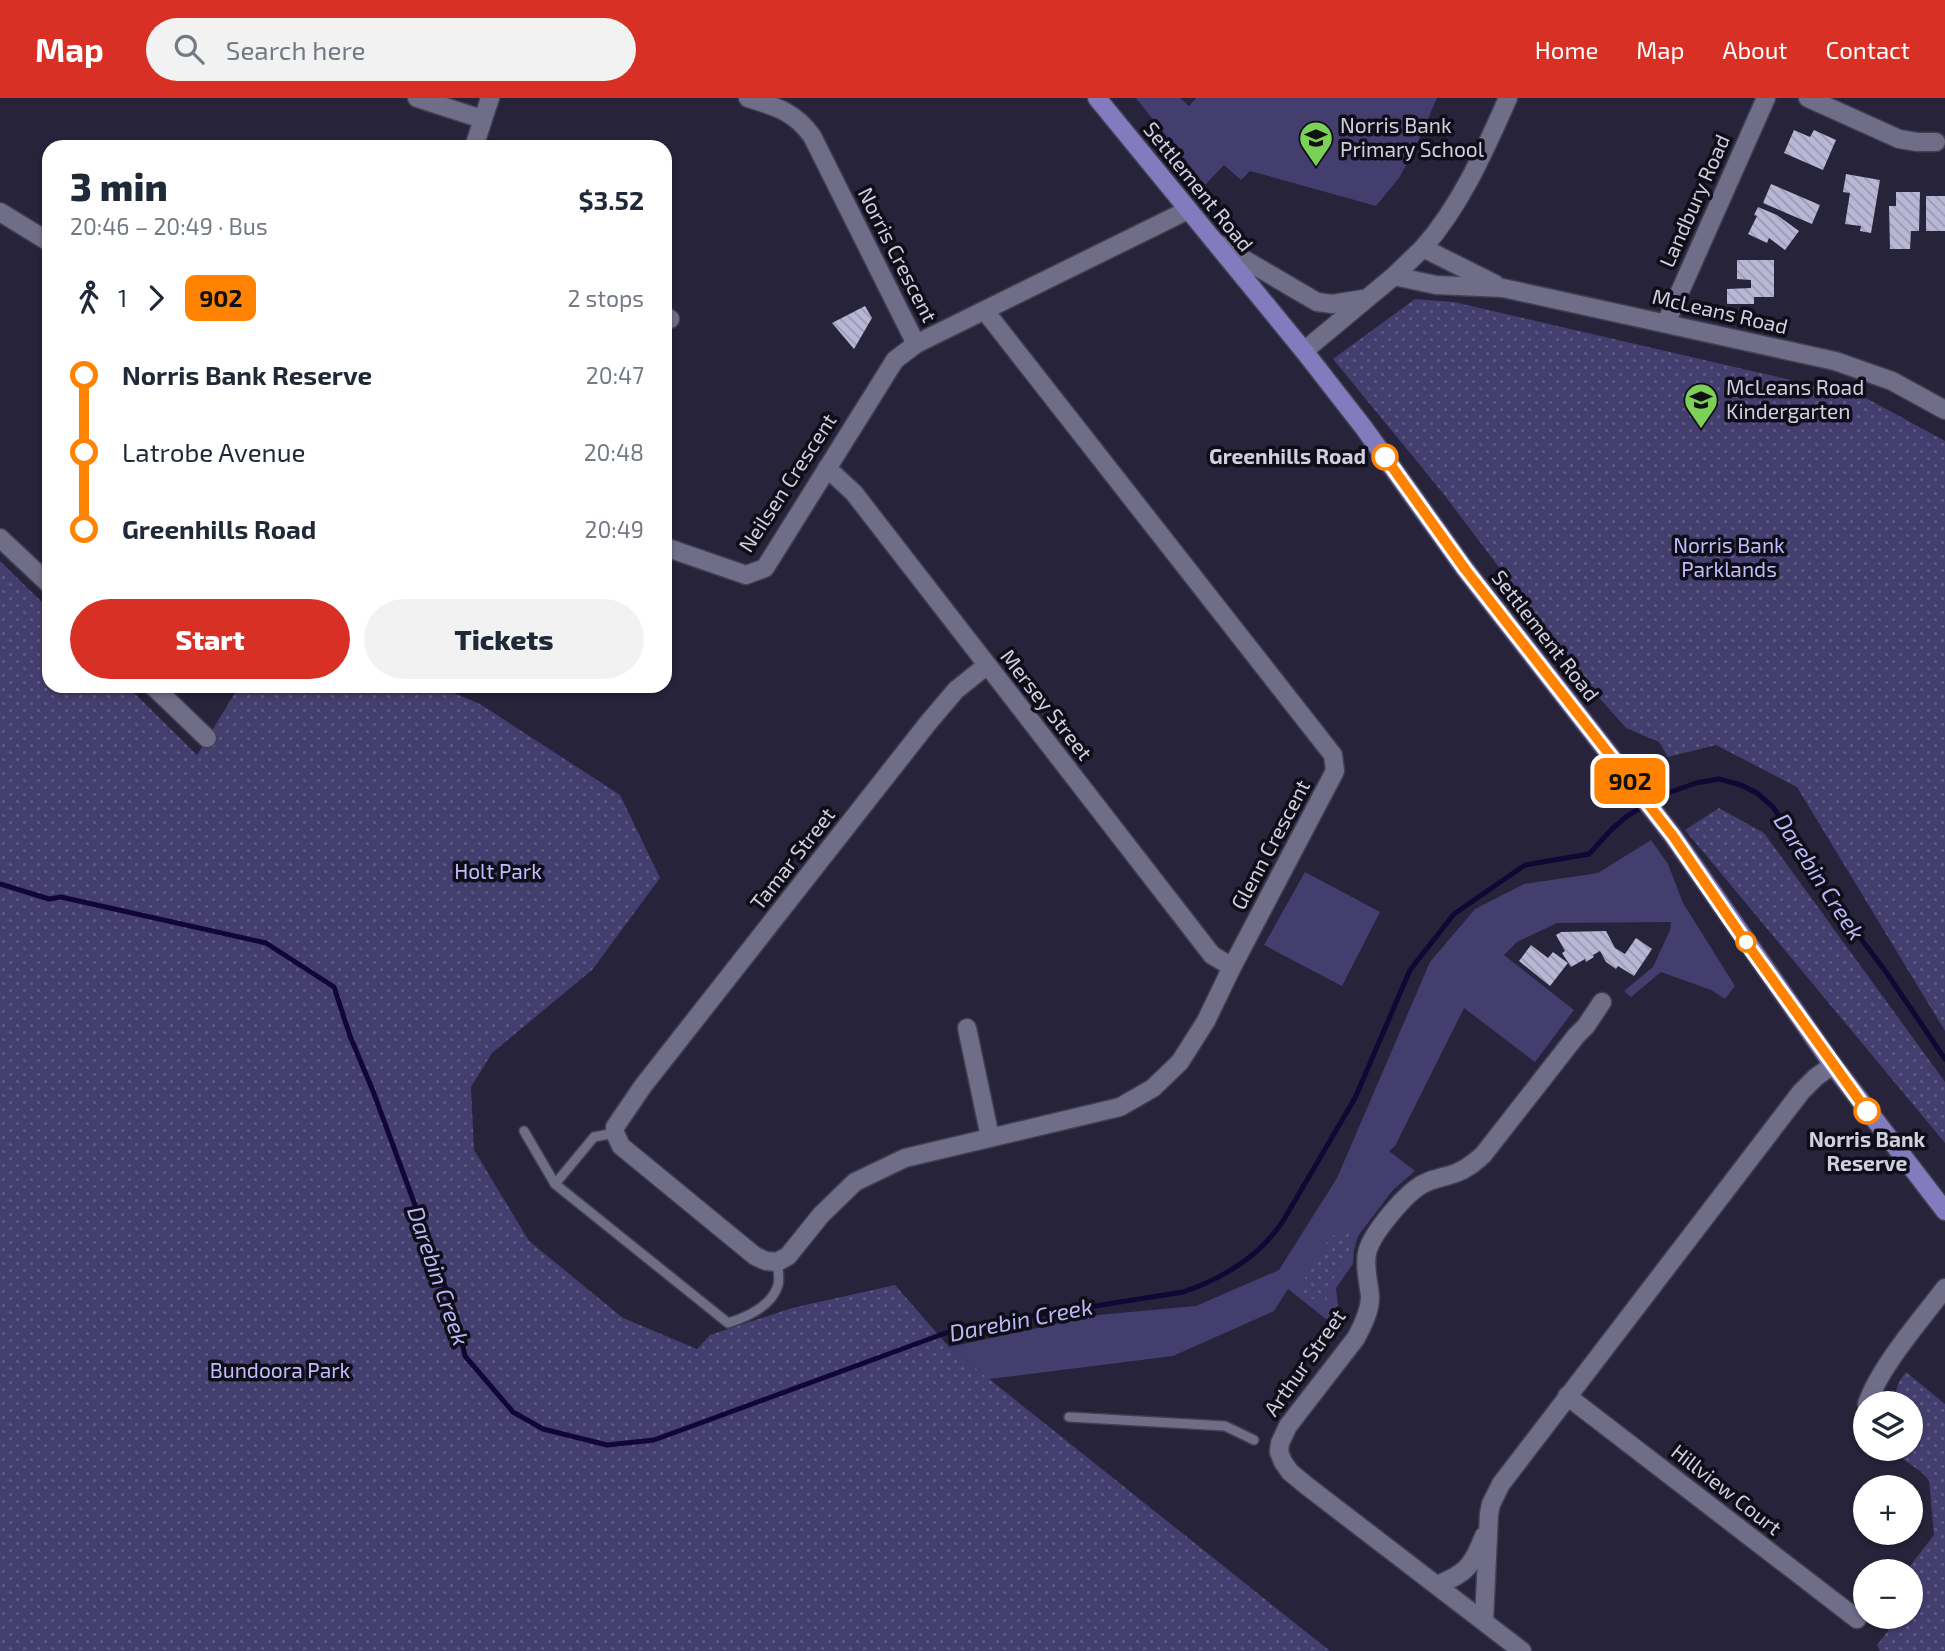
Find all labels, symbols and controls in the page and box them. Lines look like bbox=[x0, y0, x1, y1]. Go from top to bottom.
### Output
search box bbox=[146, 18, 636, 81]
text: Map bbox=[35, 29, 104, 69]
icon: search bbox=[170, 30, 208, 68]
text: Search here bbox=[226, 34, 365, 65]
text: Home bbox=[1535, 35, 1598, 64]
text: Map bbox=[1636, 35, 1684, 64]
text: About bbox=[1722, 35, 1788, 64]
text: Contact bbox=[1826, 35, 1910, 64]
place label: Norris Bank Primary School bbox=[1340, 112, 1485, 161]
street label: Settlement Road bbox=[1139, 116, 1259, 256]
school or university icon: Norris Bank Primary School bbox=[1297, 119, 1335, 168]
street label: Landbury Road bbox=[1653, 130, 1734, 271]
text: 3 min bbox=[70, 163, 168, 209]
street label: Norris Crescent bbox=[854, 183, 943, 326]
text: $3.52 bbox=[578, 184, 644, 215]
text: 20:46 – 20:49 · Bus bbox=[70, 212, 268, 240]
icon: walk bbox=[70, 279, 108, 317]
icon: forward bbox=[137, 279, 175, 317]
text: 902 bbox=[199, 283, 242, 312]
street label: McLeans Road bbox=[1650, 283, 1790, 338]
text: 1 bbox=[118, 284, 127, 312]
text: 2 stops bbox=[567, 284, 644, 312]
text: Norris Bank Reserve bbox=[122, 359, 372, 390]
text: 20:47 bbox=[586, 361, 644, 389]
place label: McLeans Road Kindergarten bbox=[1726, 374, 1864, 423]
school or university icon: McLeans Road Kindergarten bbox=[1682, 381, 1720, 430]
street label: Neilsen Crescent bbox=[733, 408, 841, 556]
text: Latrobe Avenue bbox=[122, 436, 305, 467]
text: 20:48 bbox=[584, 438, 644, 466]
place label: Greenhills Road bbox=[1209, 443, 1366, 468]
marker: Greenhills Road bbox=[1372, 444, 1398, 470]
text: Greenhills Road bbox=[122, 513, 316, 544]
text: 20:49 bbox=[584, 515, 644, 543]
park label: Norris Bank Parklands bbox=[1673, 532, 1785, 581]
street label: Settlement Road bbox=[1487, 565, 1605, 706]
button: Start bbox=[70, 599, 350, 679]
button: Tickets bbox=[364, 599, 644, 679]
street label: Mersey Street bbox=[996, 644, 1098, 764]
line badge: 902 bbox=[1590, 758, 1670, 804]
text: 902 bbox=[1608, 766, 1652, 795]
street label: Glenn Crescent bbox=[1225, 775, 1314, 913]
street label: Tamar Street bbox=[744, 802, 839, 914]
water label: Darebin Creek bbox=[1768, 808, 1871, 945]
park label: Holt Park bbox=[454, 858, 542, 883]
unlabelled marker bbox=[1736, 932, 1756, 952]
marker: Norris Bank Reserve bbox=[1854, 1098, 1880, 1124]
place label: Norris Bank Reserve bbox=[1809, 1126, 1926, 1175]
water label: Darebin Creek bbox=[402, 1202, 476, 1349]
water label: Darebin Creek bbox=[947, 1291, 1095, 1347]
street label: Arthur Street bbox=[1258, 1304, 1350, 1420]
park label: Bundoora Park bbox=[210, 1357, 351, 1382]
map controls bbox=[1853, 1391, 1923, 1629]
button: layers bbox=[1853, 1391, 1923, 1461]
street label: Hillview Court bbox=[1667, 1438, 1787, 1540]
button: + bbox=[1853, 1475, 1923, 1545]
button: − bbox=[1853, 1559, 1923, 1629]

